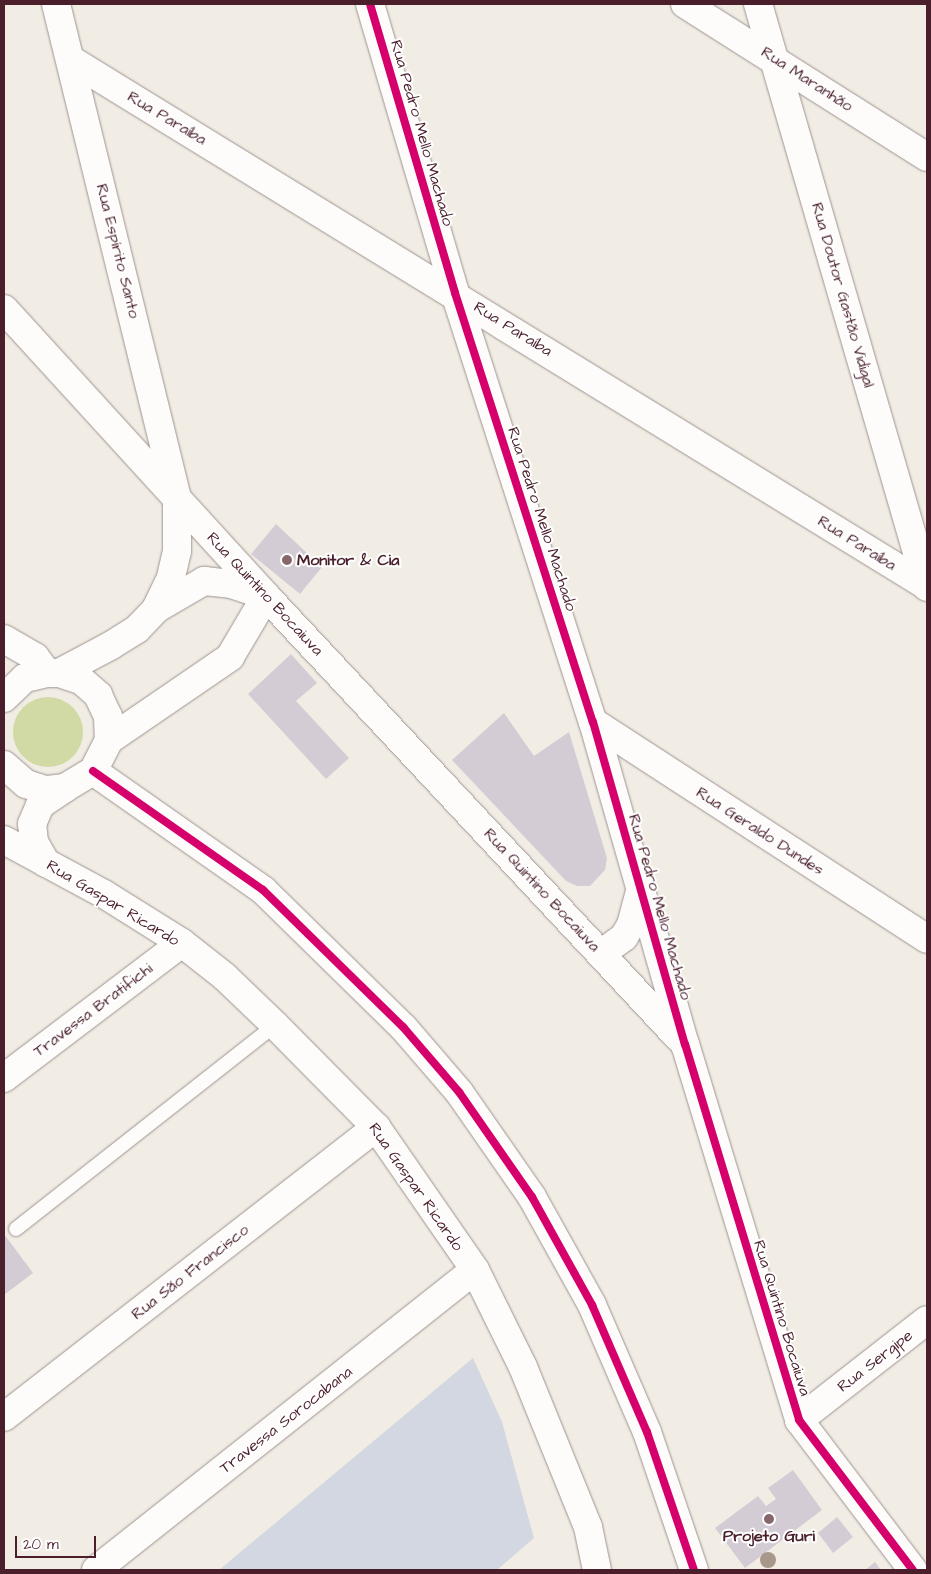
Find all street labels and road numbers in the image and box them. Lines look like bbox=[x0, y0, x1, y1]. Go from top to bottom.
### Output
street label: Rua Pedro Mello Machado bbox=[386, 38, 458, 228]
street label: Rua Maranhão bbox=[758, 42, 856, 116]
street label: Rua Paraíba bbox=[124, 87, 210, 149]
street label: Rua Espírito Santo bbox=[92, 182, 144, 320]
street label: Rua Doutor Gastão Vidigal bbox=[807, 200, 879, 390]
street label: Rua Paraíba bbox=[470, 297, 556, 361]
street label: Rua Pedro Mello Machado bbox=[503, 425, 581, 613]
street label: Rua Paraíba bbox=[814, 511, 900, 575]
street label: Rua Quintino Bocaiuva bbox=[203, 528, 327, 660]
street label: Rua Geraldo Dundes bbox=[693, 783, 827, 879]
street label: Rua Pedro Mello Machado bbox=[624, 812, 696, 1002]
street label: Rua Quintino Bocaiuva bbox=[480, 824, 604, 956]
street label: Rua Gaspar Ricardo bbox=[43, 856, 183, 950]
street label: Travessa Bratifichi bbox=[30, 959, 156, 1061]
street label: Rua Gaspar Ricardo bbox=[365, 1119, 467, 1255]
street label: Rua São Francisco bbox=[127, 1220, 253, 1324]
street label: Rua Quintino Bocaiuva bbox=[749, 1238, 815, 1398]
street label: Rua Sergipe bbox=[834, 1326, 916, 1396]
street label: Travessa Sorocabana bbox=[216, 1362, 356, 1478]

